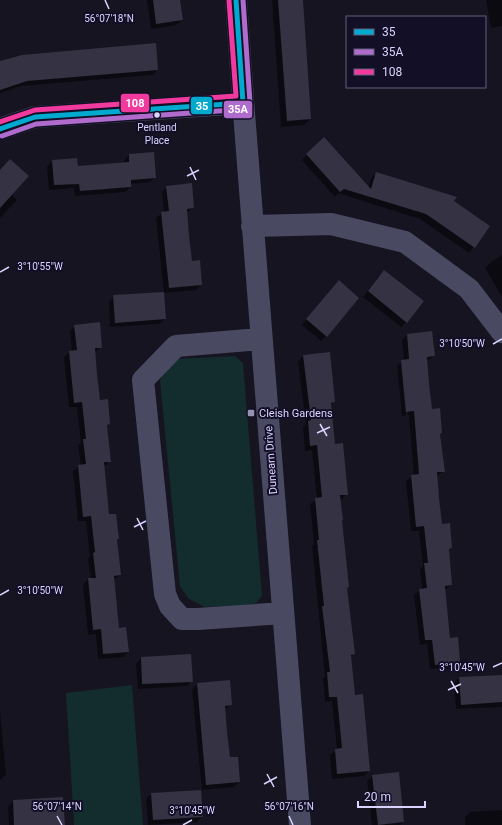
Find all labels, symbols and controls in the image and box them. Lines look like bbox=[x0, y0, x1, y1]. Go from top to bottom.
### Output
text: 56°07'18"N bbox=[84, 13, 134, 24]
legend bbox=[346, 16, 486, 88]
text: 35 bbox=[382, 25, 396, 39]
text: 35A bbox=[382, 45, 403, 59]
text: 108 bbox=[382, 65, 402, 79]
line badge: 108 bbox=[120, 93, 150, 113]
line badge: 35 bbox=[190, 96, 213, 115]
text: 108 bbox=[126, 97, 144, 110]
text: 35 bbox=[196, 100, 208, 113]
line badge: 35A bbox=[223, 100, 253, 119]
text: 35A bbox=[228, 103, 249, 116]
marker: Pentland Place bbox=[152, 110, 162, 120]
place label: Pentland Place bbox=[137, 122, 177, 146]
text: 3°10'55"W bbox=[17, 261, 63, 272]
text: 3°10'50"W bbox=[439, 338, 485, 349]
place label: Cleish Gardens bbox=[259, 407, 333, 420]
marker: Cleish Gardens bbox=[246, 408, 256, 418]
street label: Dunearn Drive bbox=[262, 425, 280, 495]
text: 3°10'50"W bbox=[17, 585, 63, 596]
text: 3°10'45"W bbox=[439, 662, 485, 673]
scale bar bbox=[358, 783, 425, 809]
text: 20 m bbox=[364, 790, 391, 804]
text: 56°07'14"N bbox=[32, 801, 82, 812]
text: 56°07'16"N bbox=[264, 801, 314, 812]
text: 3°10'45"W bbox=[169, 805, 215, 816]

